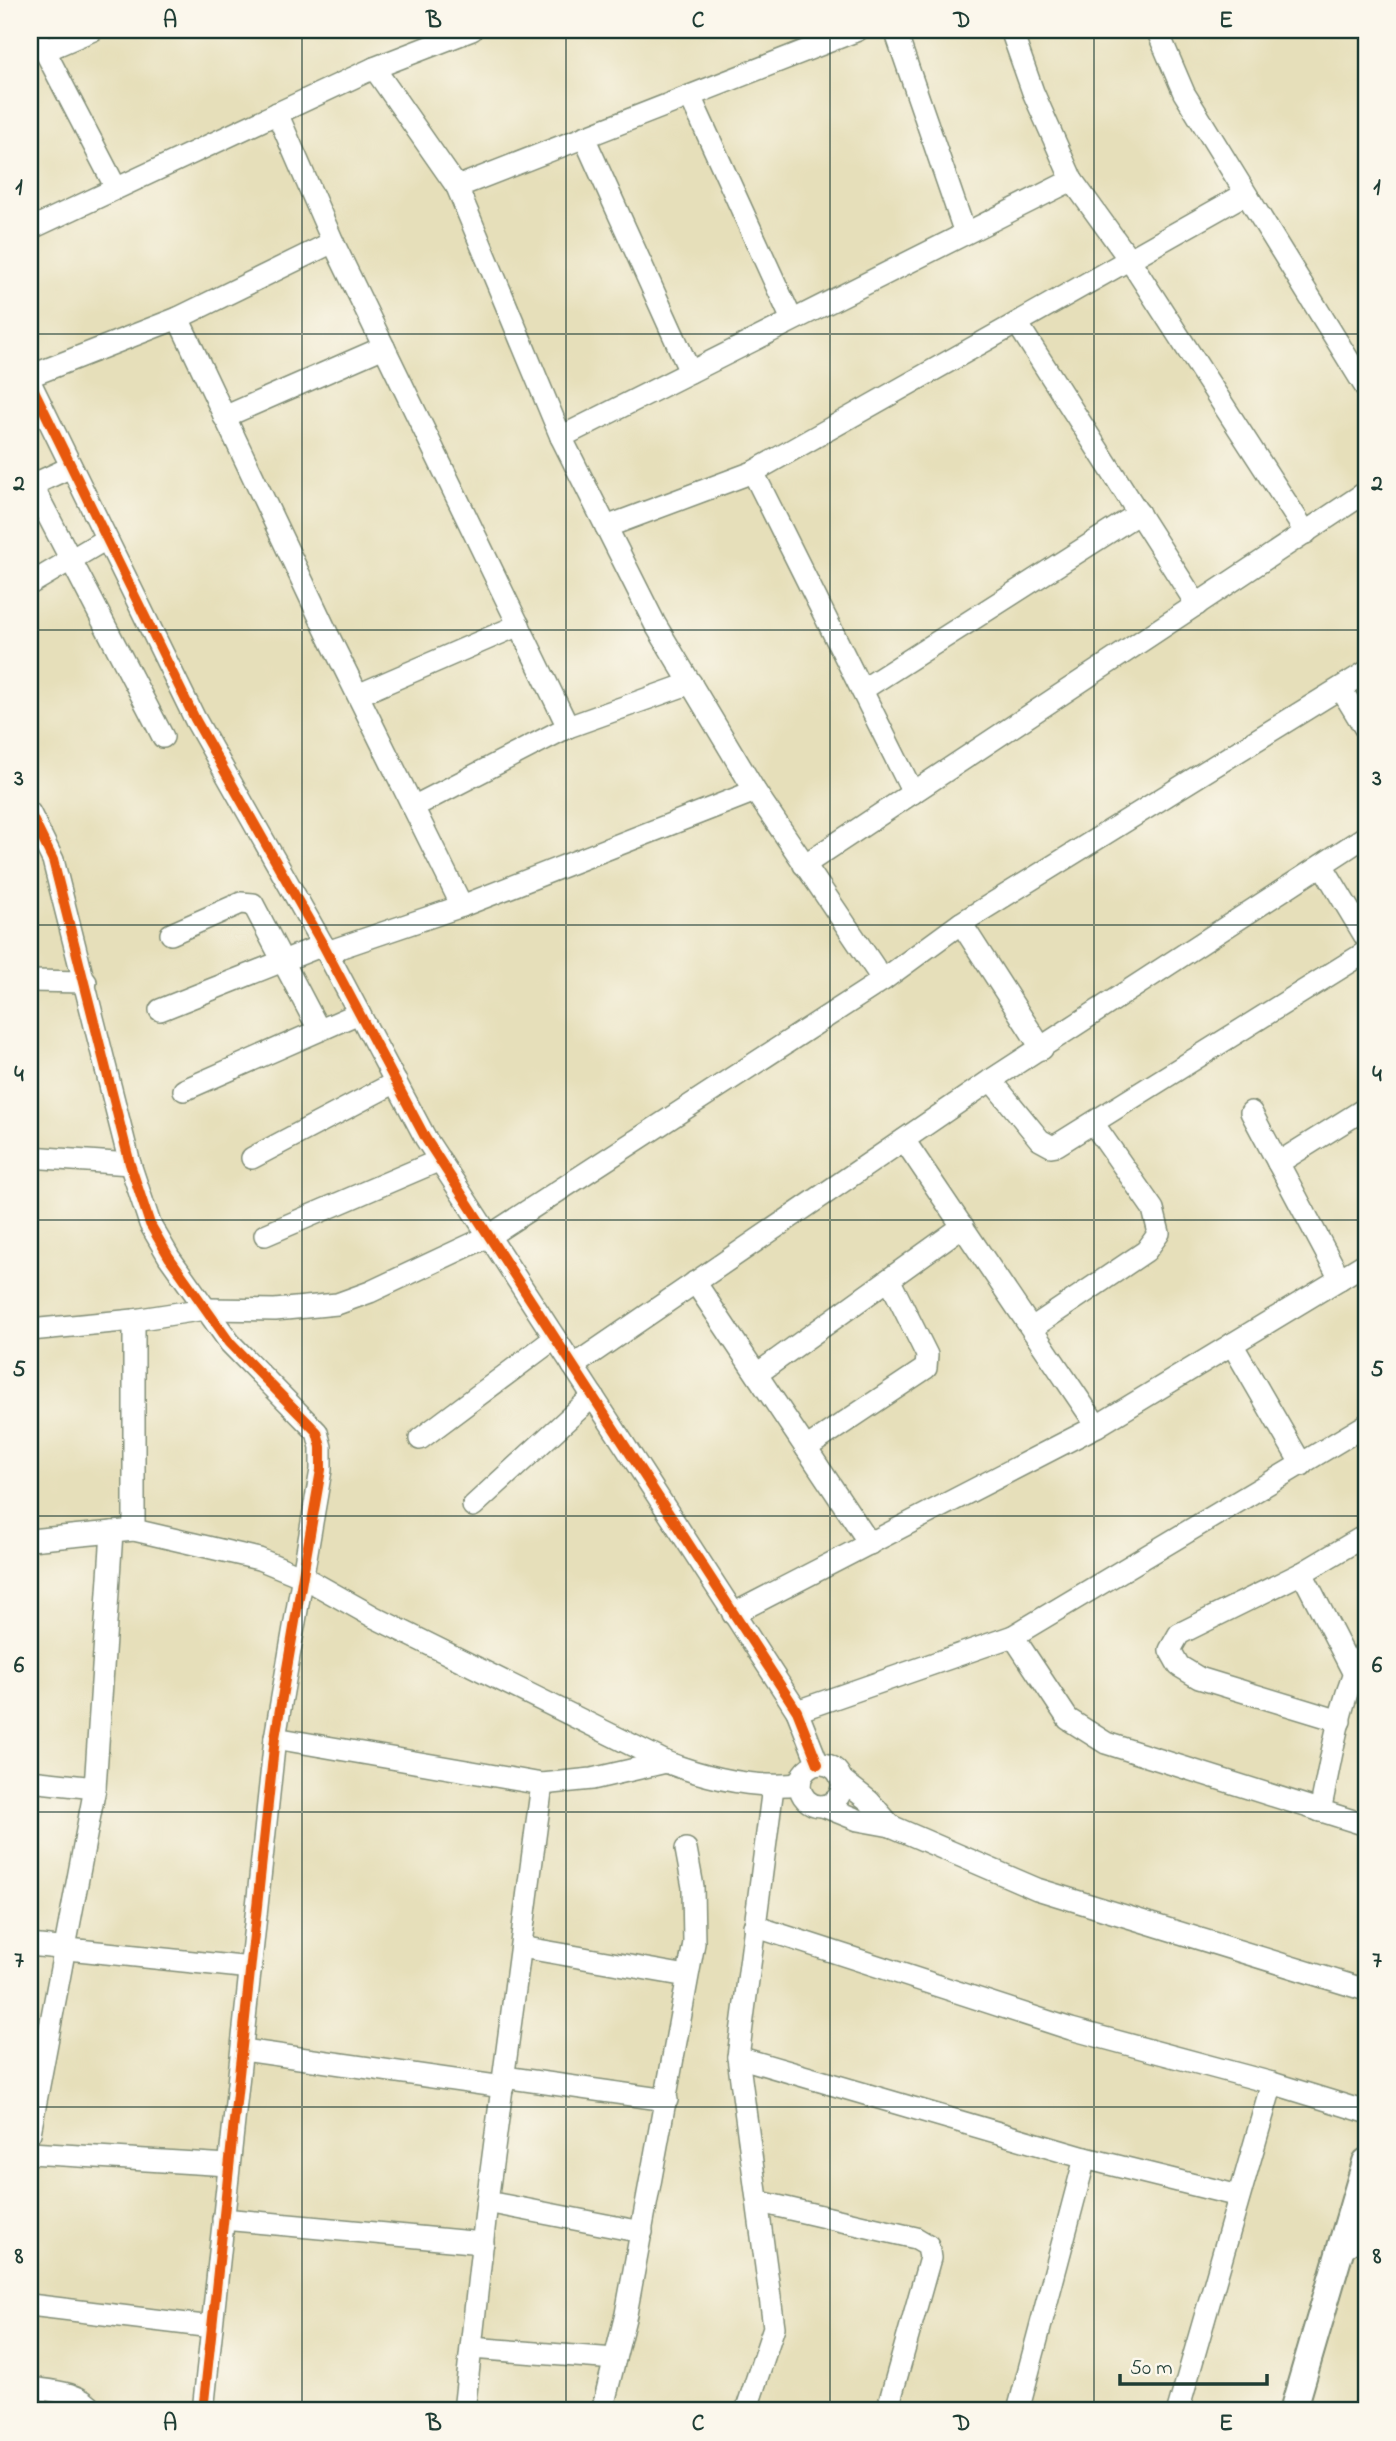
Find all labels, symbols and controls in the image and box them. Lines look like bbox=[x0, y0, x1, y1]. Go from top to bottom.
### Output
text: A bbox=[163, 5, 177, 38]
text: B bbox=[425, 5, 442, 38]
text: C bbox=[692, 5, 705, 38]
text: D bbox=[953, 5, 970, 38]
text: E bbox=[1219, 5, 1233, 38]
text: 1 bbox=[15, 172, 23, 205]
text: 1 bbox=[1373, 172, 1381, 205]
text: 2 bbox=[12, 468, 25, 501]
text: 2 bbox=[1370, 468, 1383, 501]
text: 3 bbox=[13, 763, 24, 796]
text: 3 bbox=[1371, 763, 1382, 796]
text: 4 bbox=[14, 1059, 24, 1092]
text: 4 bbox=[1372, 1059, 1382, 1092]
text: 5 bbox=[12, 1354, 26, 1387]
text: 5 bbox=[1370, 1354, 1384, 1387]
text: 6 bbox=[14, 1650, 25, 1683]
text: 6 bbox=[1372, 1650, 1383, 1683]
text: 7 bbox=[14, 1945, 24, 1978]
text: 7 bbox=[1372, 1945, 1382, 1978]
text: 8 bbox=[14, 2241, 24, 2274]
text: 8 bbox=[1372, 2241, 1382, 2274]
scale bar bbox=[1120, 2343, 1266, 2387]
text: 50 m bbox=[1130, 2354, 1173, 2384]
text: A bbox=[163, 2408, 177, 2441]
text: B bbox=[425, 2408, 442, 2441]
text: C bbox=[692, 2408, 705, 2441]
text: D bbox=[953, 2408, 970, 2441]
text: E bbox=[1219, 2408, 1233, 2441]

